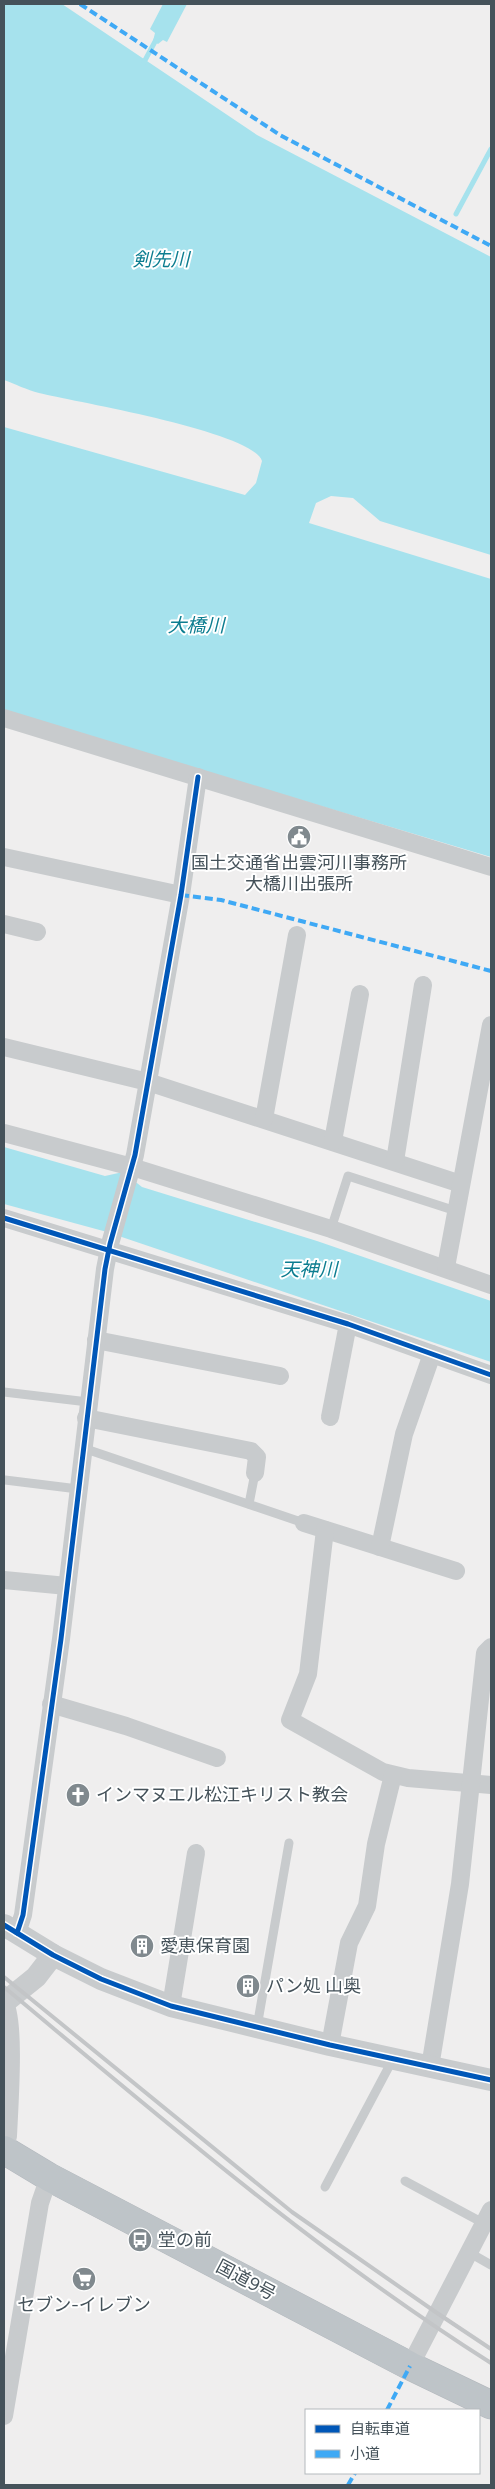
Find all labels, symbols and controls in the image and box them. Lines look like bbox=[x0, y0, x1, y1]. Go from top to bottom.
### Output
water label: 剣先川 bbox=[132, 248, 191, 271]
water label: 大橋川 bbox=[167, 614, 226, 637]
public building icon: 国土交通省出雲河川事務所 大橋川出張所 bbox=[286, 824, 312, 850]
place label: 国土交通省出雲河川事務所 大橋川出張所 bbox=[191, 852, 407, 895]
water label: 天神川 bbox=[280, 1258, 339, 1281]
church icon: インマヌエル松江キリスト教会 bbox=[65, 1782, 91, 1808]
place label: インマヌエル松江キリスト教会 bbox=[96, 1784, 348, 1806]
building icon: 愛恵保育園 bbox=[129, 1933, 155, 1959]
place label: 愛恵保育園 bbox=[160, 1935, 250, 1957]
building icon: パン処 山奥 bbox=[235, 1973, 261, 1999]
place label: パン処 山奥 bbox=[266, 1975, 361, 1997]
bus stop icon: 堂の前 bbox=[127, 2227, 153, 2253]
place label: 堂の前 bbox=[158, 2229, 212, 2251]
street label: 国道9号 bbox=[212, 2255, 280, 2305]
supermarket icon: セブン-イレブン bbox=[71, 2266, 97, 2292]
place label: セブン-イレブン bbox=[17, 2294, 151, 2316]
legend bbox=[305, 2409, 480, 2474]
text: 自転車道 bbox=[350, 2420, 410, 2438]
text: 小道 bbox=[350, 2445, 380, 2463]

